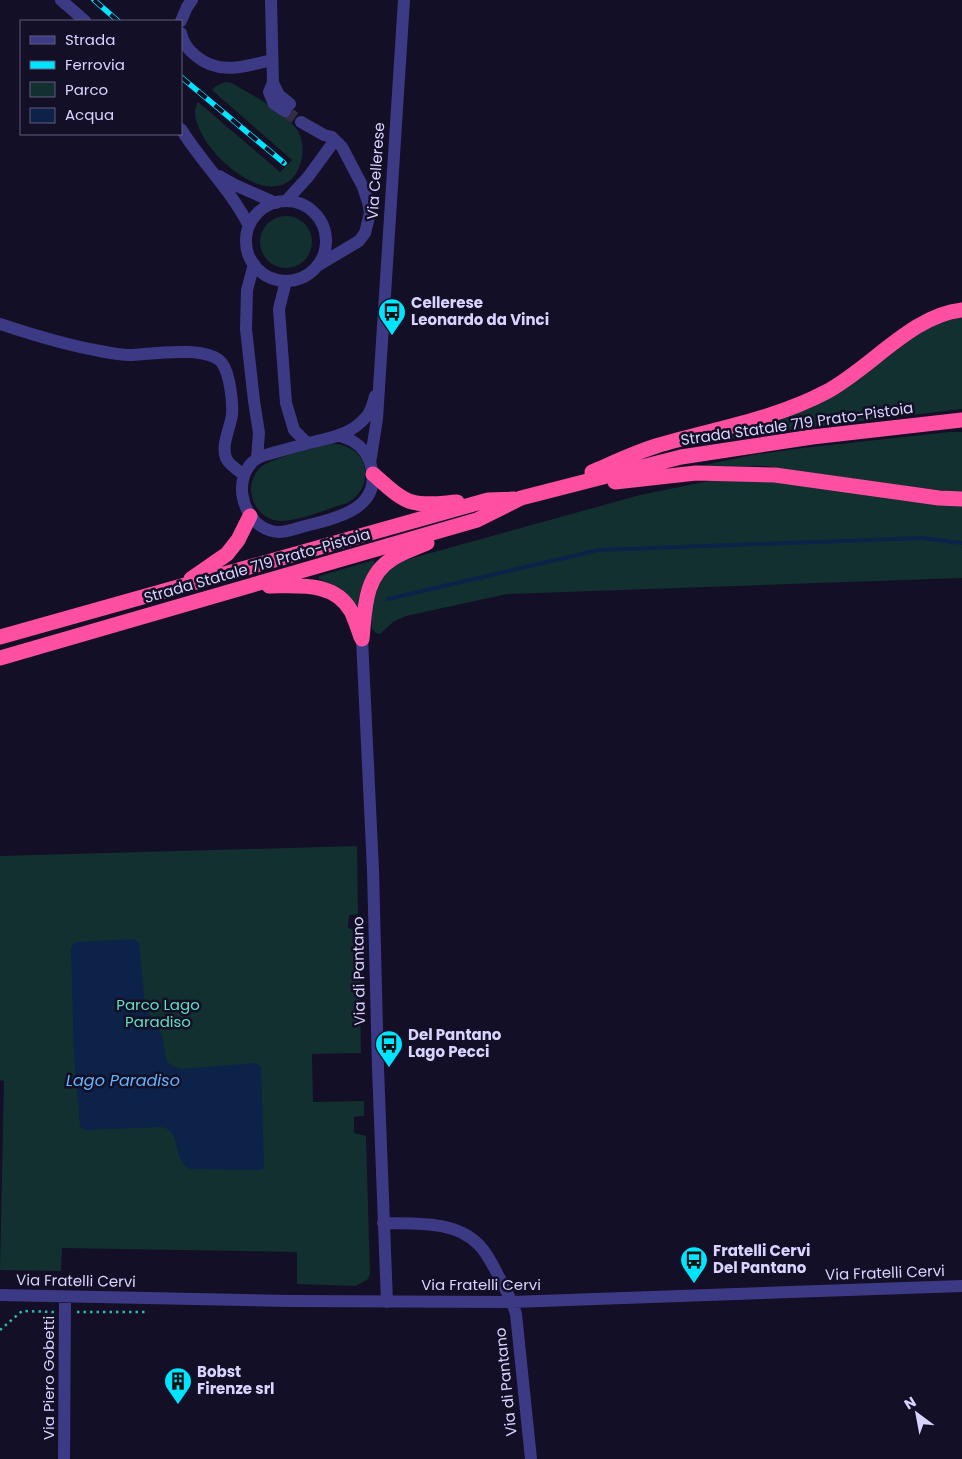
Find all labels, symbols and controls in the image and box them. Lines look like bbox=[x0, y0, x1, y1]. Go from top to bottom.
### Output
legend bbox=[20, 20, 182, 135]
text: Strada bbox=[65, 29, 115, 50]
text: Ferrovia bbox=[65, 54, 125, 75]
text: Parco bbox=[65, 79, 108, 100]
text: Acqua bbox=[65, 104, 114, 125]
street label: Via Cellerese bbox=[362, 122, 389, 220]
place label: Cellerese Leonardo da Vinci bbox=[411, 292, 549, 330]
bus stop icon: Cellerese Leonardo da Vinci bbox=[377, 297, 407, 336]
street label: Strada Statale 719 Prato-Pistoia bbox=[679, 397, 915, 450]
street label: Strada Statale 719 Prato-Pistoia bbox=[141, 523, 373, 608]
street label: Via di Pantano bbox=[347, 916, 370, 1026]
park label: Parco Lago Paradiso bbox=[116, 994, 200, 1032]
place label: Del Pantano Lago Pecci bbox=[408, 1024, 502, 1062]
bus stop icon: Del Pantano Lago Pecci bbox=[374, 1029, 404, 1068]
water label: Lago Paradiso bbox=[66, 1069, 180, 1092]
place label: Fratelli Cervi Del Pantano bbox=[713, 1240, 811, 1278]
bus stop icon: Fratelli Cervi Del Pantano bbox=[679, 1245, 709, 1284]
street label: Via Fratelli Cervi bbox=[825, 1260, 945, 1285]
street label: Via Fratelli Cervi bbox=[16, 1269, 136, 1292]
street label: Via Fratelli Cervi bbox=[421, 1274, 541, 1295]
street label: Via Piero Gobetti bbox=[38, 1316, 59, 1440]
street label: Via di Pantano bbox=[489, 1327, 522, 1437]
place label: Bobst Firenze srl bbox=[197, 1361, 274, 1399]
building icon: Bobst Firenze srl bbox=[163, 1366, 193, 1405]
north arrow bbox=[892, 1389, 942, 1439]
text: N bbox=[900, 1392, 920, 1414]

